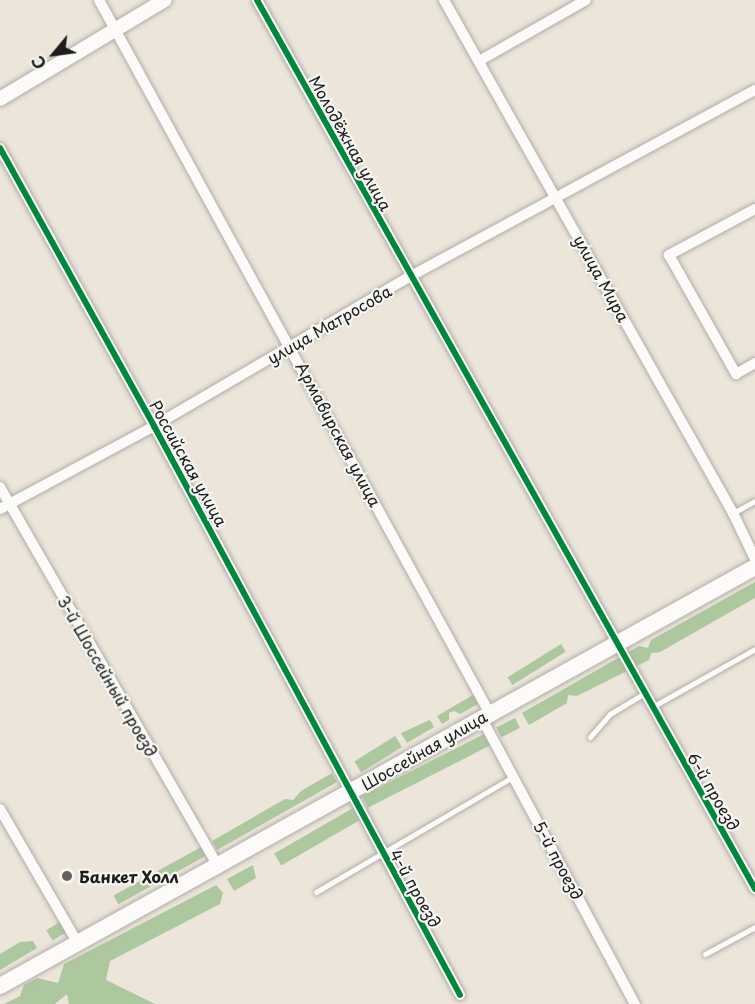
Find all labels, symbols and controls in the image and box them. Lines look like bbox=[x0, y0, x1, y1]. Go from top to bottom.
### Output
north arrow bbox=[24, 24, 84, 84]
text: С bbox=[25, 52, 52, 74]
street label: Молодёжная улица bbox=[306, 72, 396, 214]
street label: улица Мира bbox=[570, 231, 634, 325]
street label: улица Матросова bbox=[263, 280, 395, 368]
street label: Армавирская улица bbox=[292, 358, 386, 510]
street label: Российская улица bbox=[146, 396, 232, 530]
street label: 3-й Шоссейный проезд bbox=[54, 592, 162, 760]
street label: Шоссейная улица bbox=[357, 706, 491, 794]
street label: 6-й проезд bbox=[684, 748, 744, 834]
street label: 5-й проезд bbox=[530, 817, 588, 903]
street label: 4-й проезд bbox=[387, 845, 445, 931]
place label: Банкет Холл bbox=[79, 866, 180, 886]
marker: Банкет Холл bbox=[60, 869, 74, 883]

